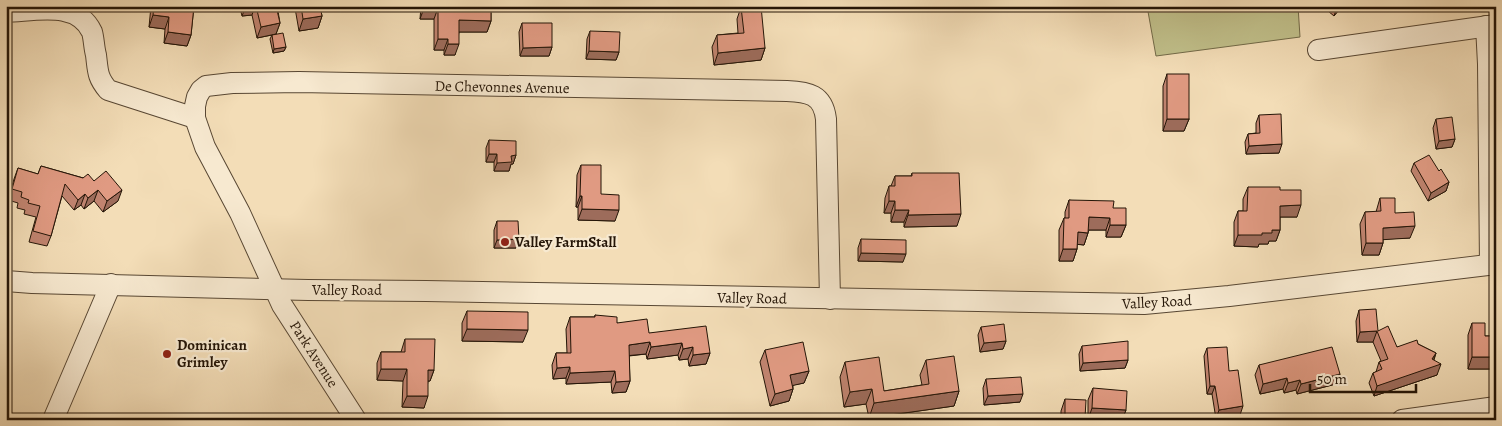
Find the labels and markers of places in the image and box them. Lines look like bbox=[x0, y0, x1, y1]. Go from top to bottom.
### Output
place label: Valley FarmStall bbox=[514, 232, 616, 252]
marker: Valley FarmStall bbox=[499, 236, 511, 248]
place label: Dominican Grimley bbox=[177, 335, 247, 372]
marker: Dominican Grimley bbox=[161, 348, 173, 360]

